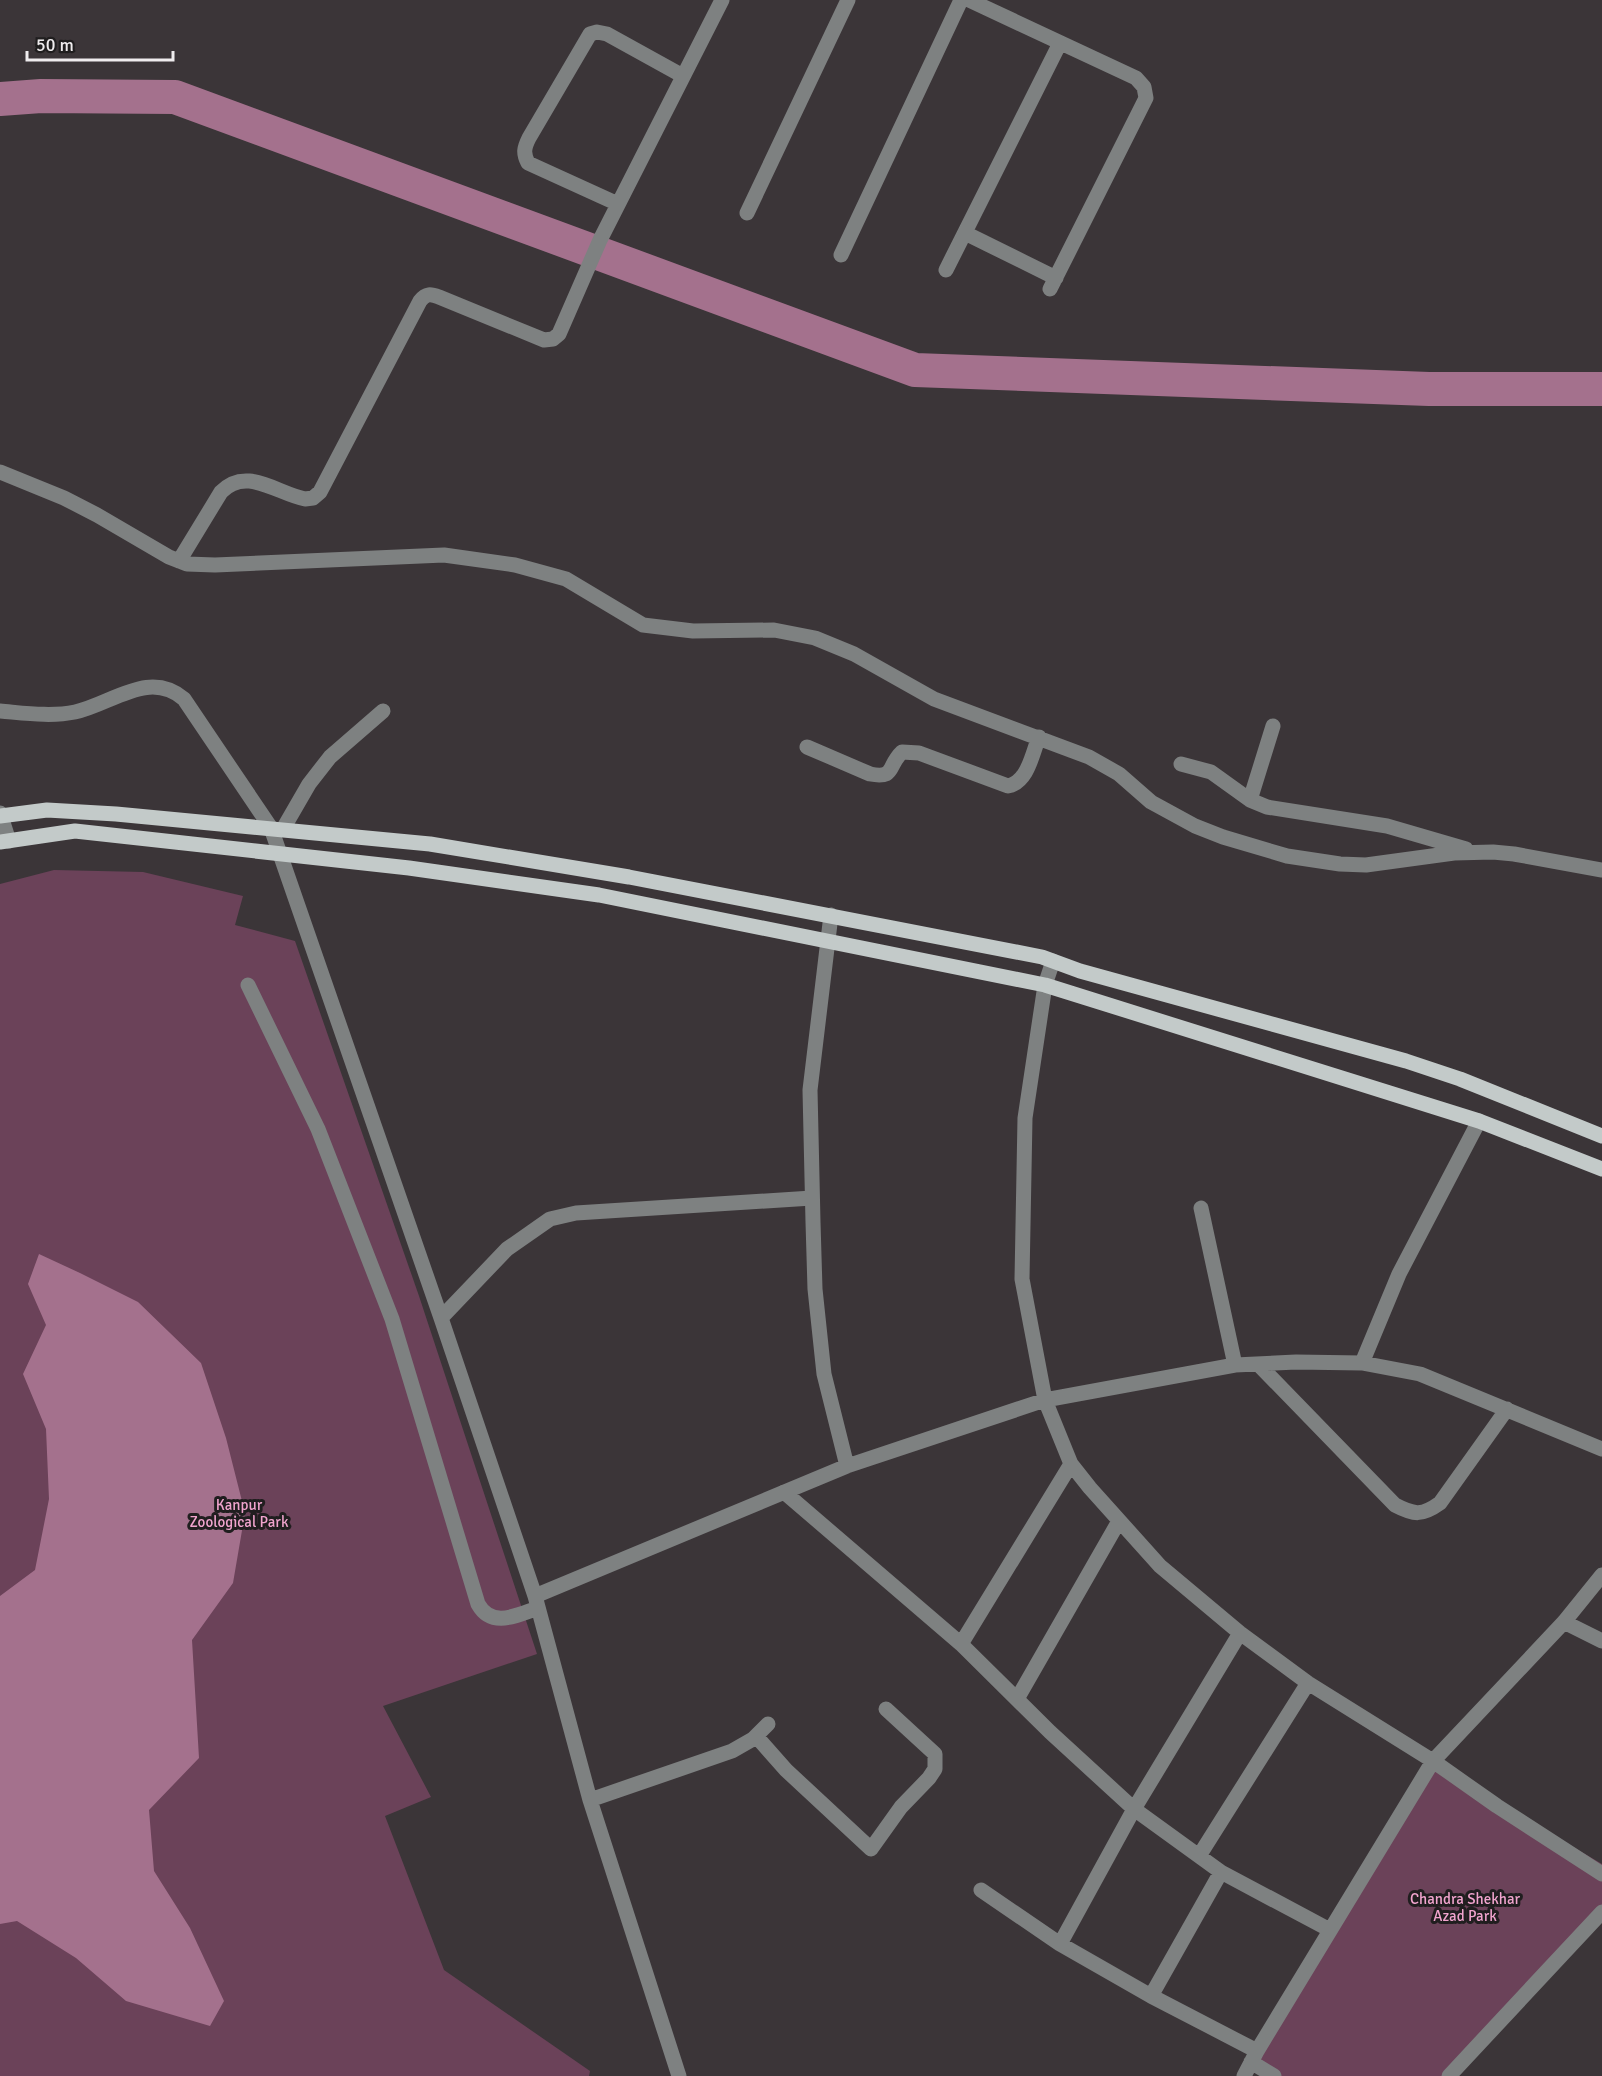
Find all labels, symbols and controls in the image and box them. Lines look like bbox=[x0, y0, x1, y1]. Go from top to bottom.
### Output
scale bar bbox=[27, 24, 172, 62]
text: 50 m bbox=[36, 34, 74, 56]
park label: Kanpur Zoological Park bbox=[190, 1496, 289, 1531]
park label: Chandra Shekhar Azad Park bbox=[1410, 1890, 1521, 1925]

